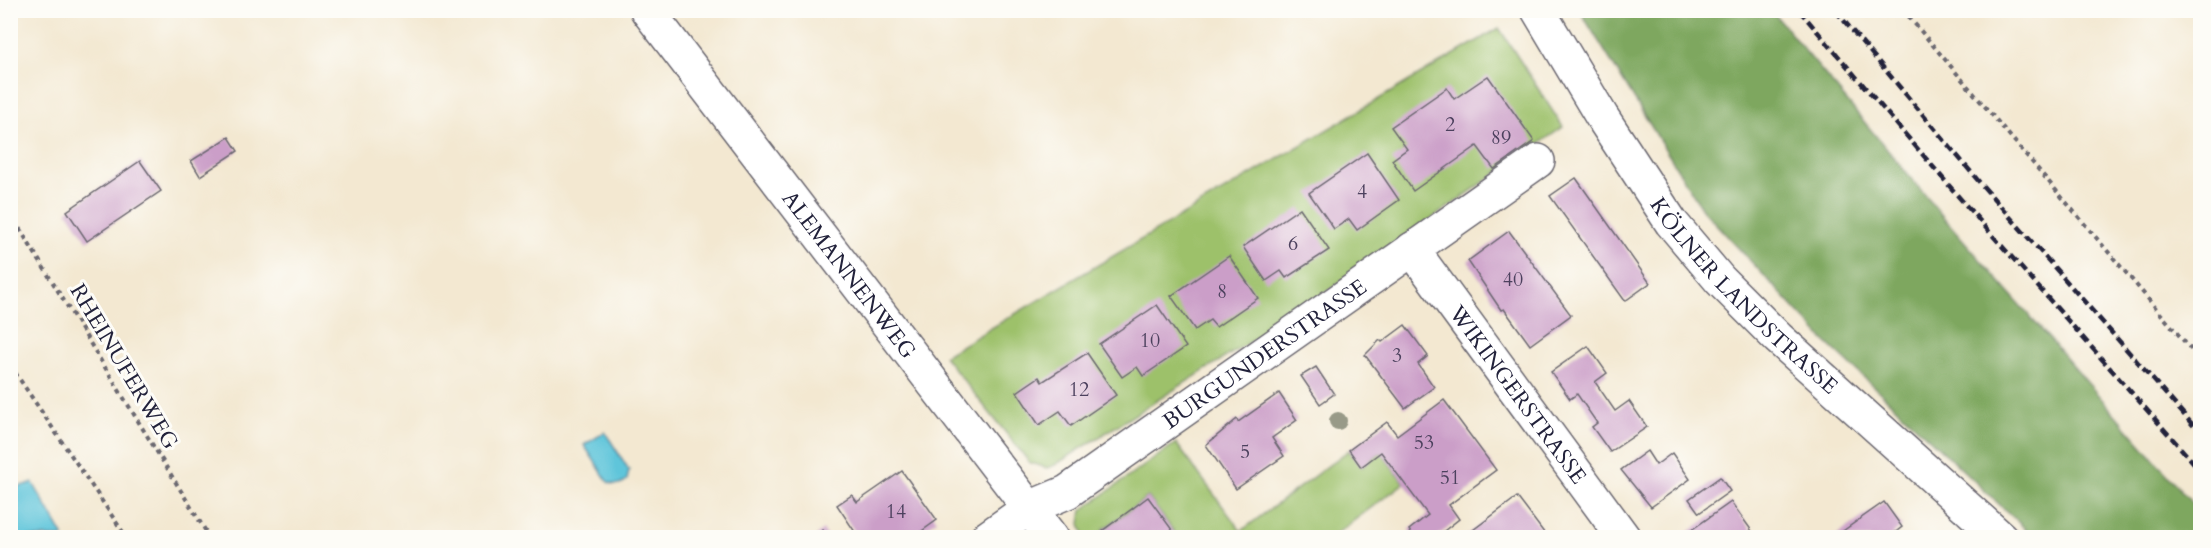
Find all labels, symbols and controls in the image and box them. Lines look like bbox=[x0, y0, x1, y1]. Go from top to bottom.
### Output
house number: 2 bbox=[1445, 111, 1455, 138]
house number: 89 bbox=[1491, 124, 1511, 151]
house number: 4 bbox=[1357, 178, 1367, 205]
street label: ALEMANNENWEG bbox=[775, 185, 923, 365]
street label: KÖLNER LANDSTRASSE bbox=[1643, 192, 1844, 401]
house number: 6 bbox=[1288, 230, 1298, 257]
house number: 40 bbox=[1503, 266, 1523, 293]
street label: BURGUNDERSTRASSE bbox=[1157, 272, 1373, 436]
street label: RHEINUFERWEG bbox=[63, 278, 185, 455]
house number: 8 bbox=[1217, 278, 1227, 305]
street label: WIKINGERSTRASSE bbox=[1442, 299, 1593, 490]
house number: 10 bbox=[1140, 327, 1160, 354]
house number: 3 bbox=[1392, 342, 1402, 369]
house number: 12 bbox=[1069, 376, 1089, 403]
house number: 53 bbox=[1414, 429, 1434, 456]
house number: 5 bbox=[1240, 438, 1250, 465]
house number: 51 bbox=[1440, 464, 1460, 491]
house number: 14 bbox=[886, 498, 906, 525]

